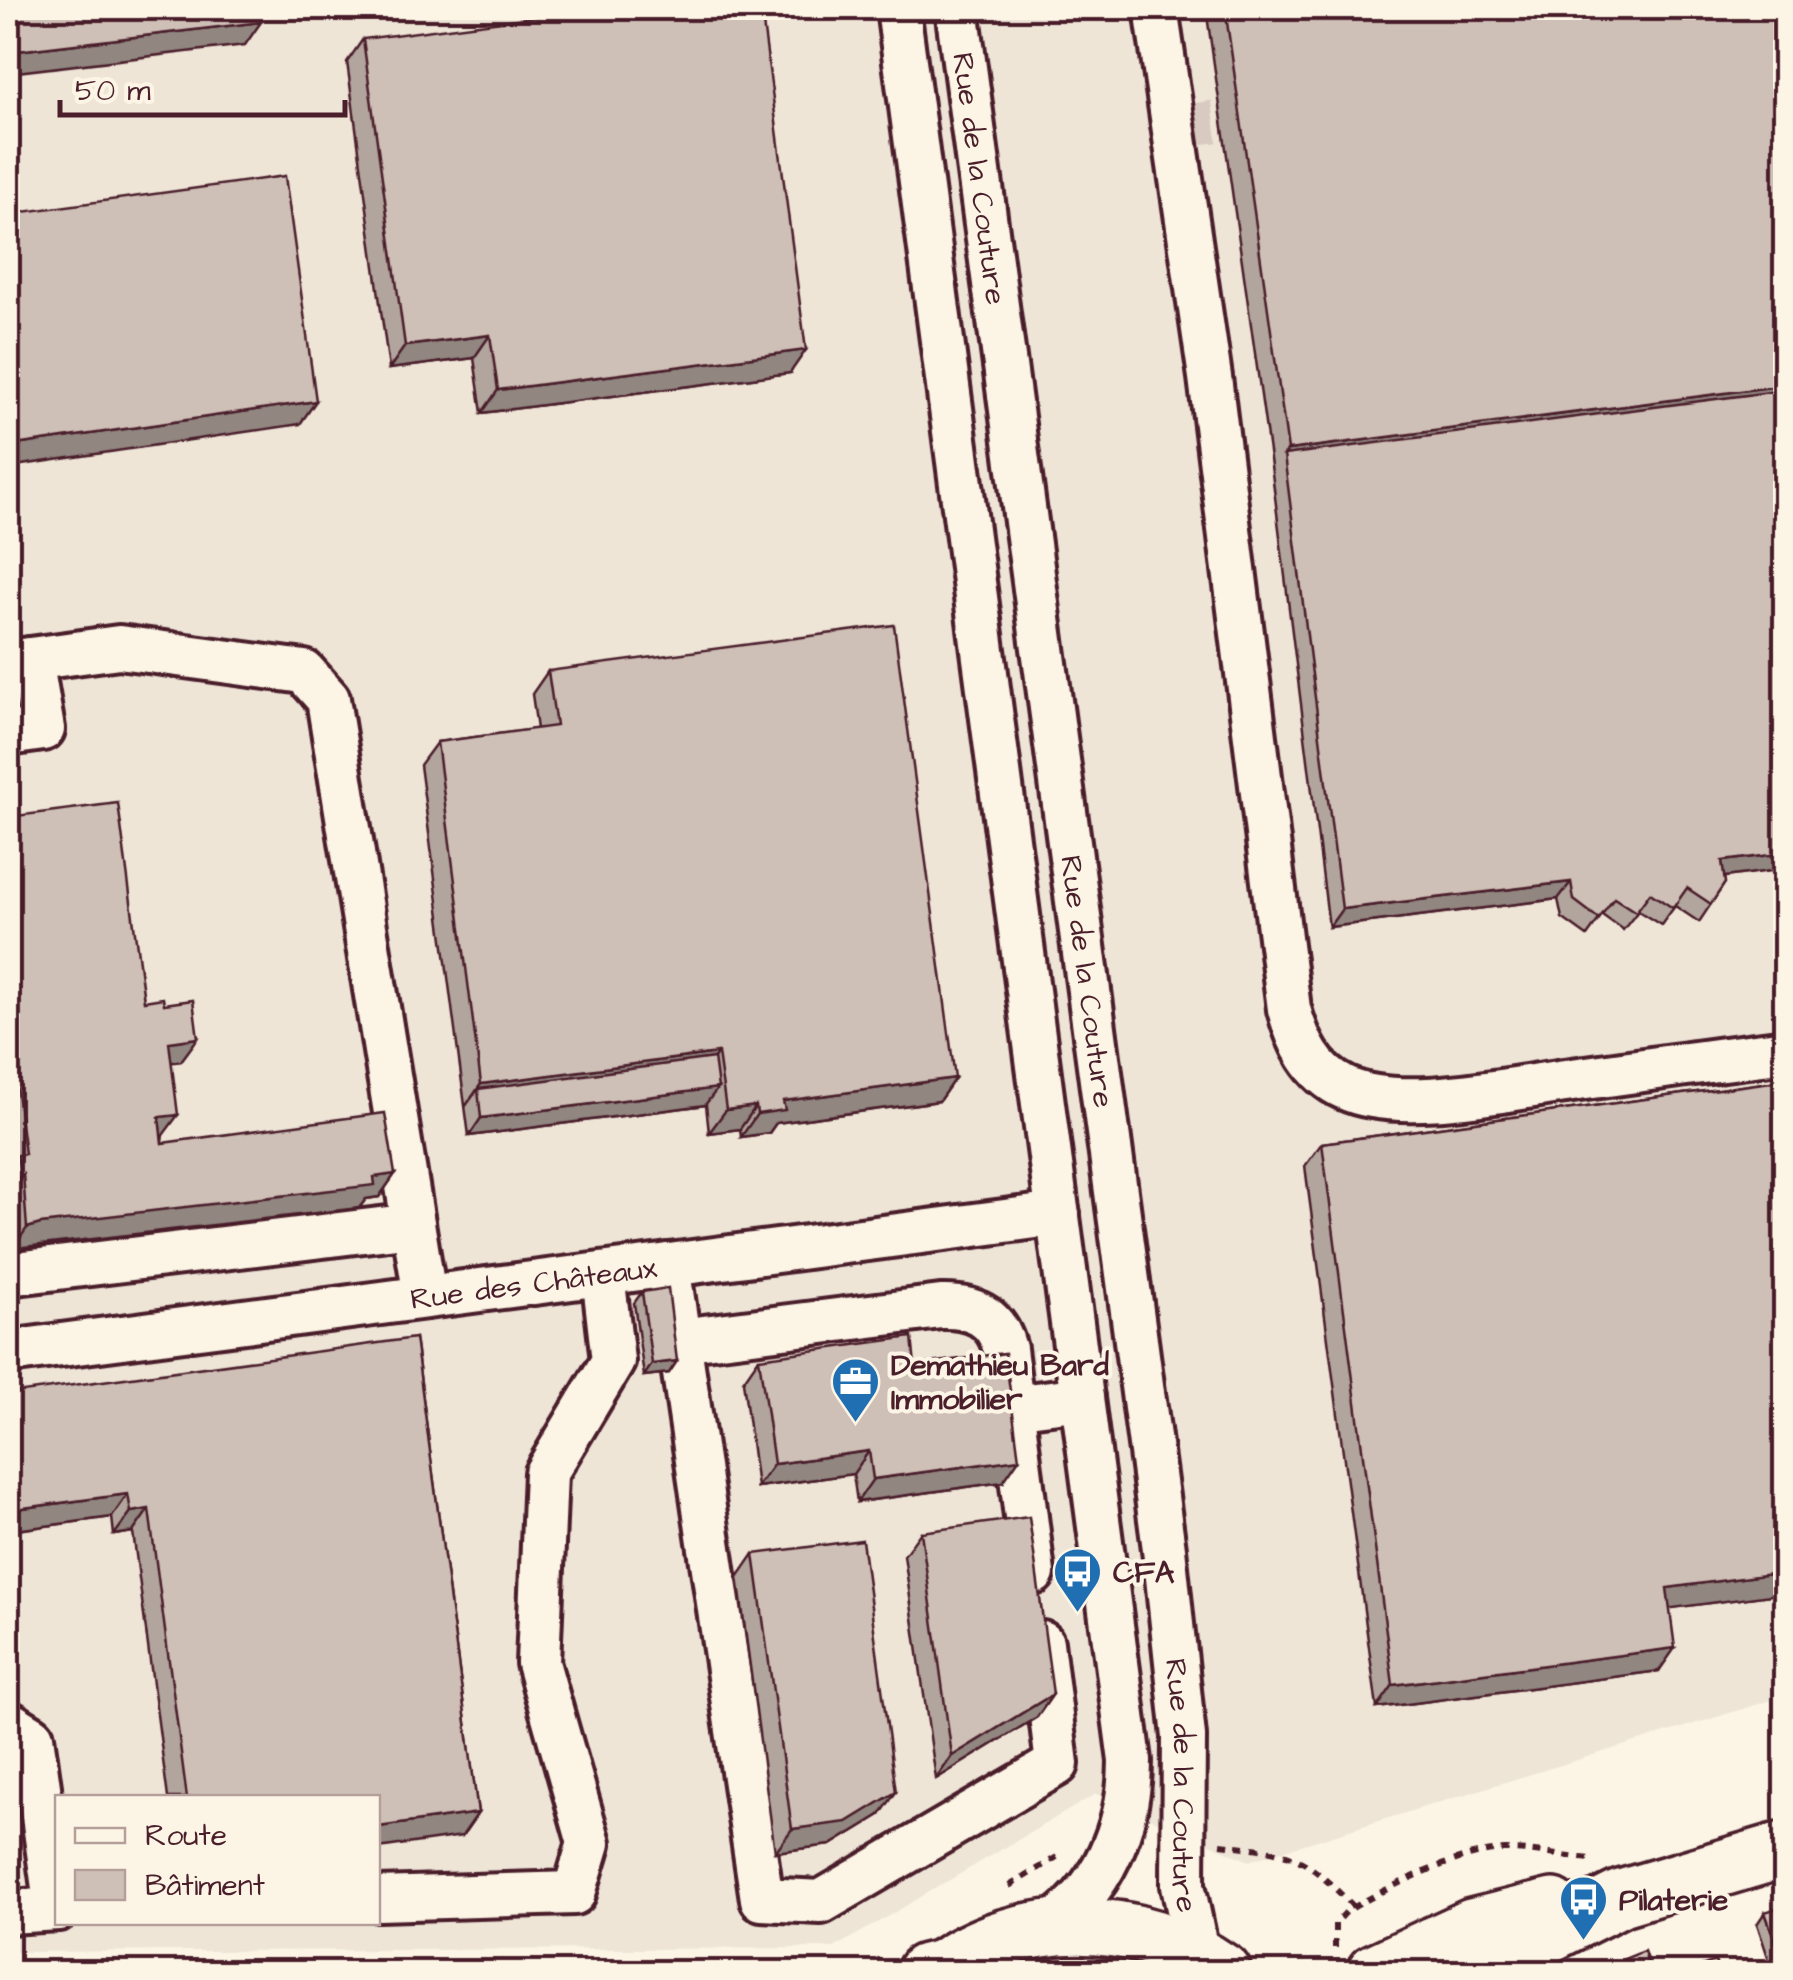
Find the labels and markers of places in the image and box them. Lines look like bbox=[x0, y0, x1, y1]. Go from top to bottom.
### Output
place label: Demathieu Bard Immobilier bbox=[891, 1345, 1109, 1421]
office icon: Demathieu Bard Immobilier bbox=[830, 1356, 882, 1424]
bus stop icon: CFA bbox=[1052, 1546, 1104, 1614]
place label: CFA bbox=[1113, 1552, 1175, 1594]
bus stop icon: Pilaterie bbox=[1558, 1874, 1610, 1942]
place label: Pilaterie bbox=[1619, 1880, 1728, 1922]

